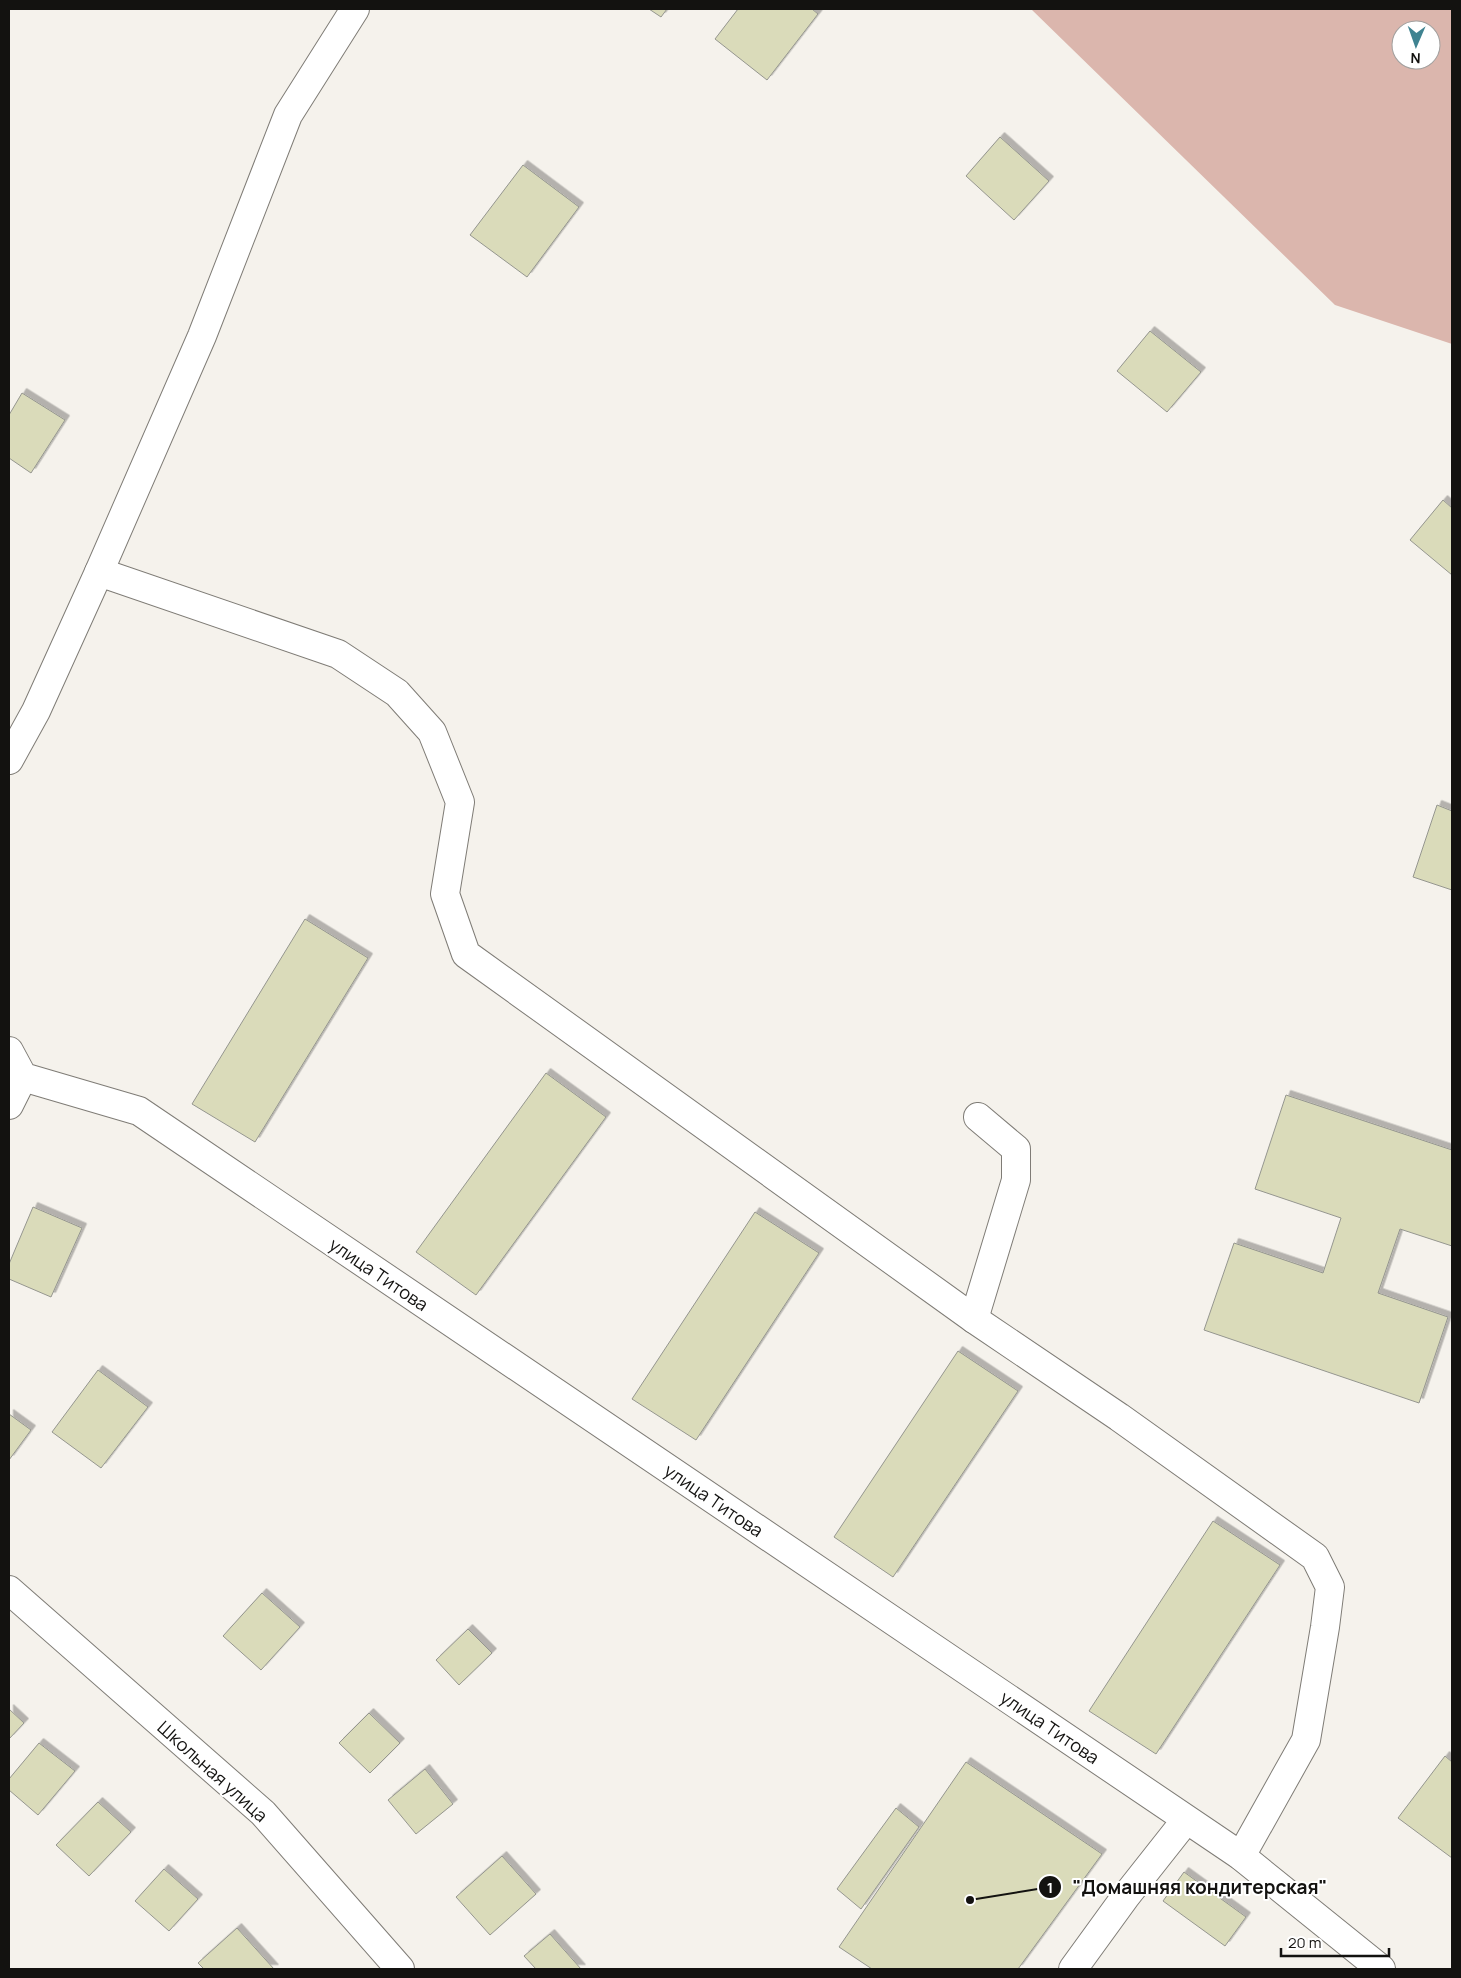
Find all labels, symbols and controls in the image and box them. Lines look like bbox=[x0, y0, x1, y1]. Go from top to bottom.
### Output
north arrow bbox=[1391, 20, 1441, 70]
text: N bbox=[1410, 49, 1421, 68]
street label: улица Титова bbox=[325, 1232, 433, 1316]
street label: улица Титова bbox=[660, 1458, 768, 1542]
street label: улица Титова bbox=[996, 1685, 1104, 1769]
street label: Школьная улица bbox=[153, 1715, 273, 1827]
callout: "Домашняя кондитерская" bbox=[1037, 1870, 1337, 1904]
text: "Домашняя кондитерская" bbox=[1073, 1874, 1327, 1900]
text: 1 bbox=[1047, 1877, 1053, 1898]
scale bar bbox=[1281, 1926, 1388, 1958]
text: 20 m bbox=[1288, 1932, 1321, 1953]

